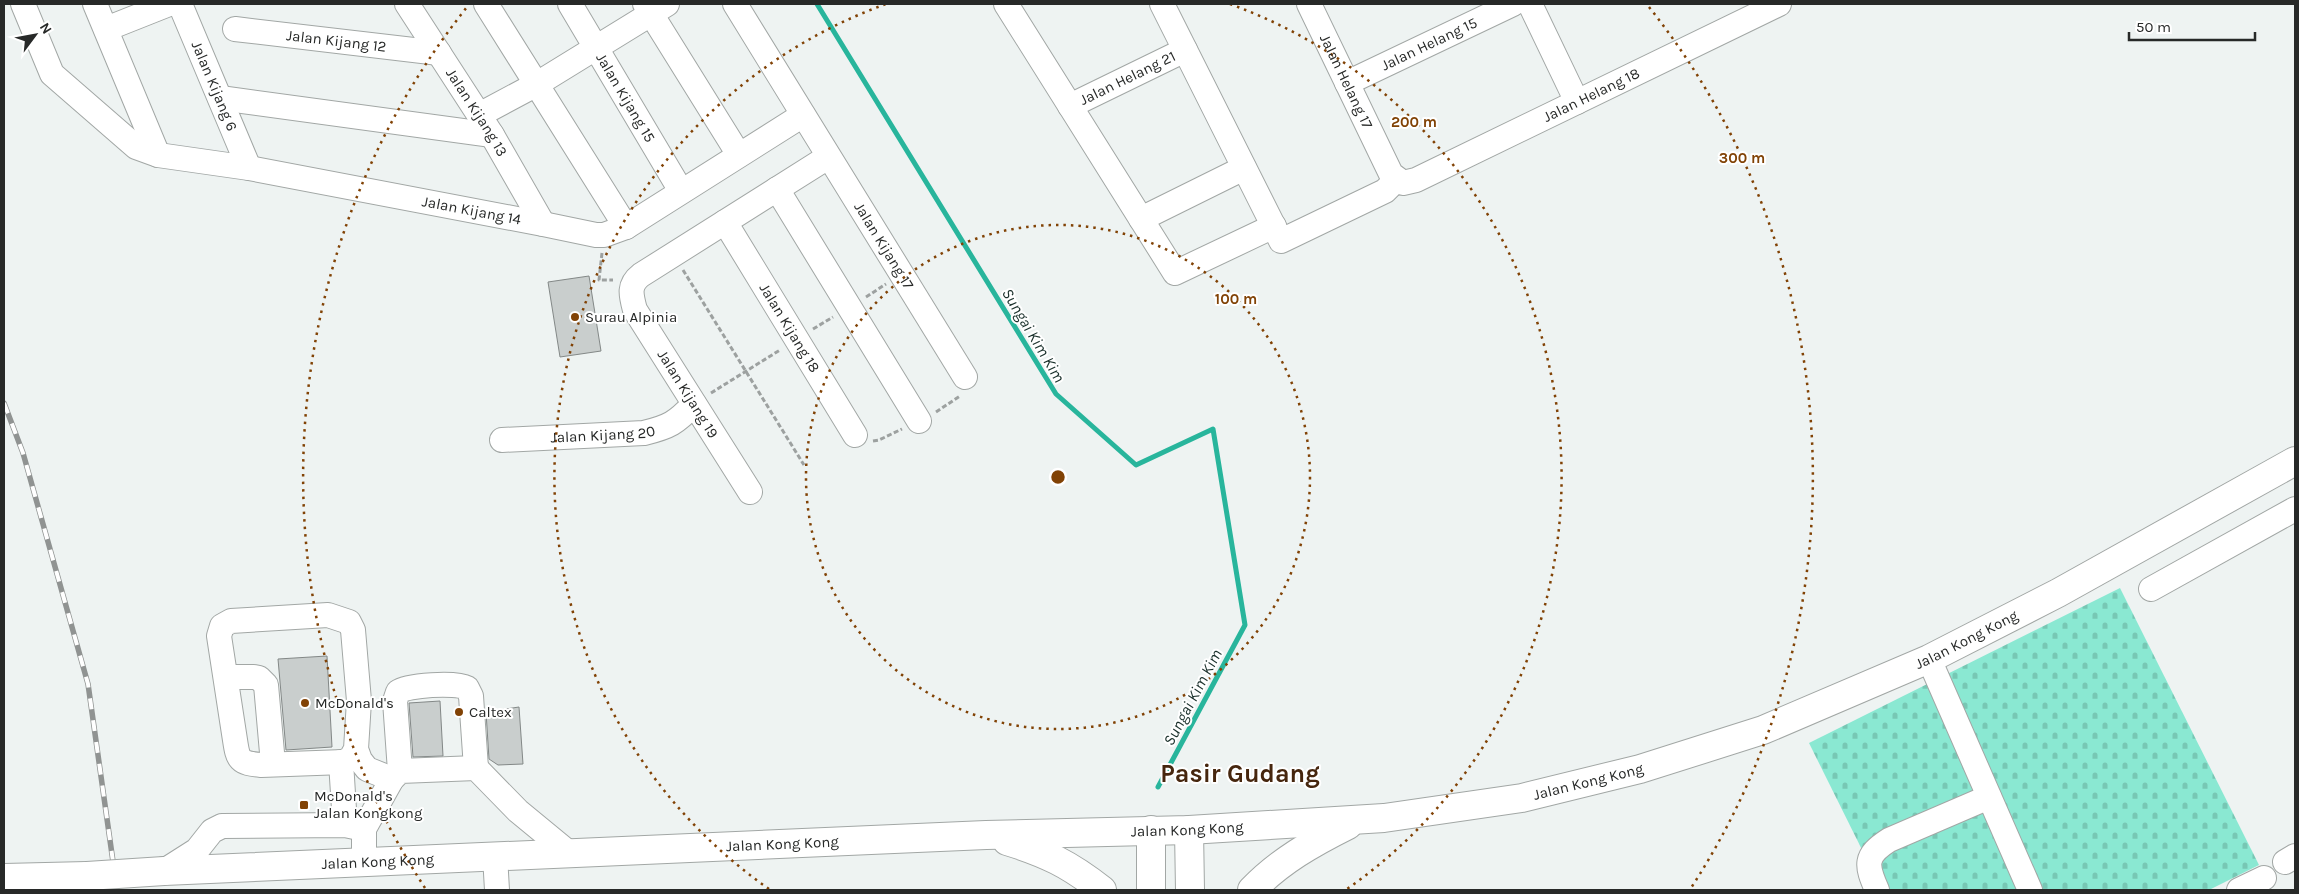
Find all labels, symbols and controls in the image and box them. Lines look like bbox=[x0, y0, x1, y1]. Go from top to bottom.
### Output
north arrow bbox=[10, 10, 60, 60]
scale bar bbox=[2129, 10, 2255, 42]
street label: Jalan Helang 15 bbox=[1378, 13, 1480, 74]
text: 50 m bbox=[2136, 18, 2171, 36]
text: N bbox=[36, 20, 55, 37]
street label: Jalan Kijang 12 bbox=[285, 26, 387, 56]
street label: Jalan Helang 17 bbox=[1316, 31, 1377, 132]
street label: Jalan Kijang 6 bbox=[188, 38, 241, 134]
street label: Jalan Helang 21 bbox=[1077, 47, 1178, 109]
street label: Jalan Kijang 15 bbox=[592, 50, 659, 146]
street label: Jalan Helang 18 bbox=[1540, 64, 1643, 126]
street label: Jalan Kijang 13 bbox=[442, 65, 511, 160]
text: 200 m bbox=[1391, 113, 1437, 131]
text: 300 m bbox=[1719, 149, 1765, 167]
street label: Jalan Kijang 14 bbox=[421, 192, 523, 229]
street label: Jalan Kijang 17 bbox=[850, 199, 918, 293]
street label: Jalan Kijang 18 bbox=[756, 280, 824, 376]
water label: Sungai Kim Kim bbox=[998, 285, 1069, 386]
text: 100 m bbox=[1215, 290, 1257, 308]
place label: Surau Alpinia bbox=[585, 308, 677, 326]
marker: Surau Alpinia bbox=[569, 311, 581, 323]
street label: Jalan Kijang 19 bbox=[654, 347, 722, 441]
street label: Jalan Kijang 20 bbox=[550, 421, 657, 447]
centre of rings bbox=[1049, 468, 1067, 486]
street label: Jalan Kong Kong bbox=[1912, 606, 2021, 673]
water label: Sungai Kim Kim bbox=[1159, 646, 1226, 749]
place label: McDonald's bbox=[315, 694, 394, 712]
marker: McDonald's bbox=[299, 697, 311, 709]
place label: Caltex bbox=[469, 703, 512, 721]
marker: Caltex bbox=[453, 706, 465, 718]
district label: Pasir Gudang bbox=[1160, 759, 1320, 788]
street label: Jalan Kong Kong bbox=[1531, 759, 1646, 804]
place label: McDonald's Jalan Kongkong bbox=[314, 787, 423, 822]
marker: McDonald's Jalan Kongkong bbox=[298, 799, 310, 811]
street label: Jalan Kong Kong bbox=[1131, 818, 1244, 840]
street label: Jalan Kong Kong bbox=[726, 832, 840, 855]
street label: Jalan Kong Kong bbox=[321, 850, 435, 873]

